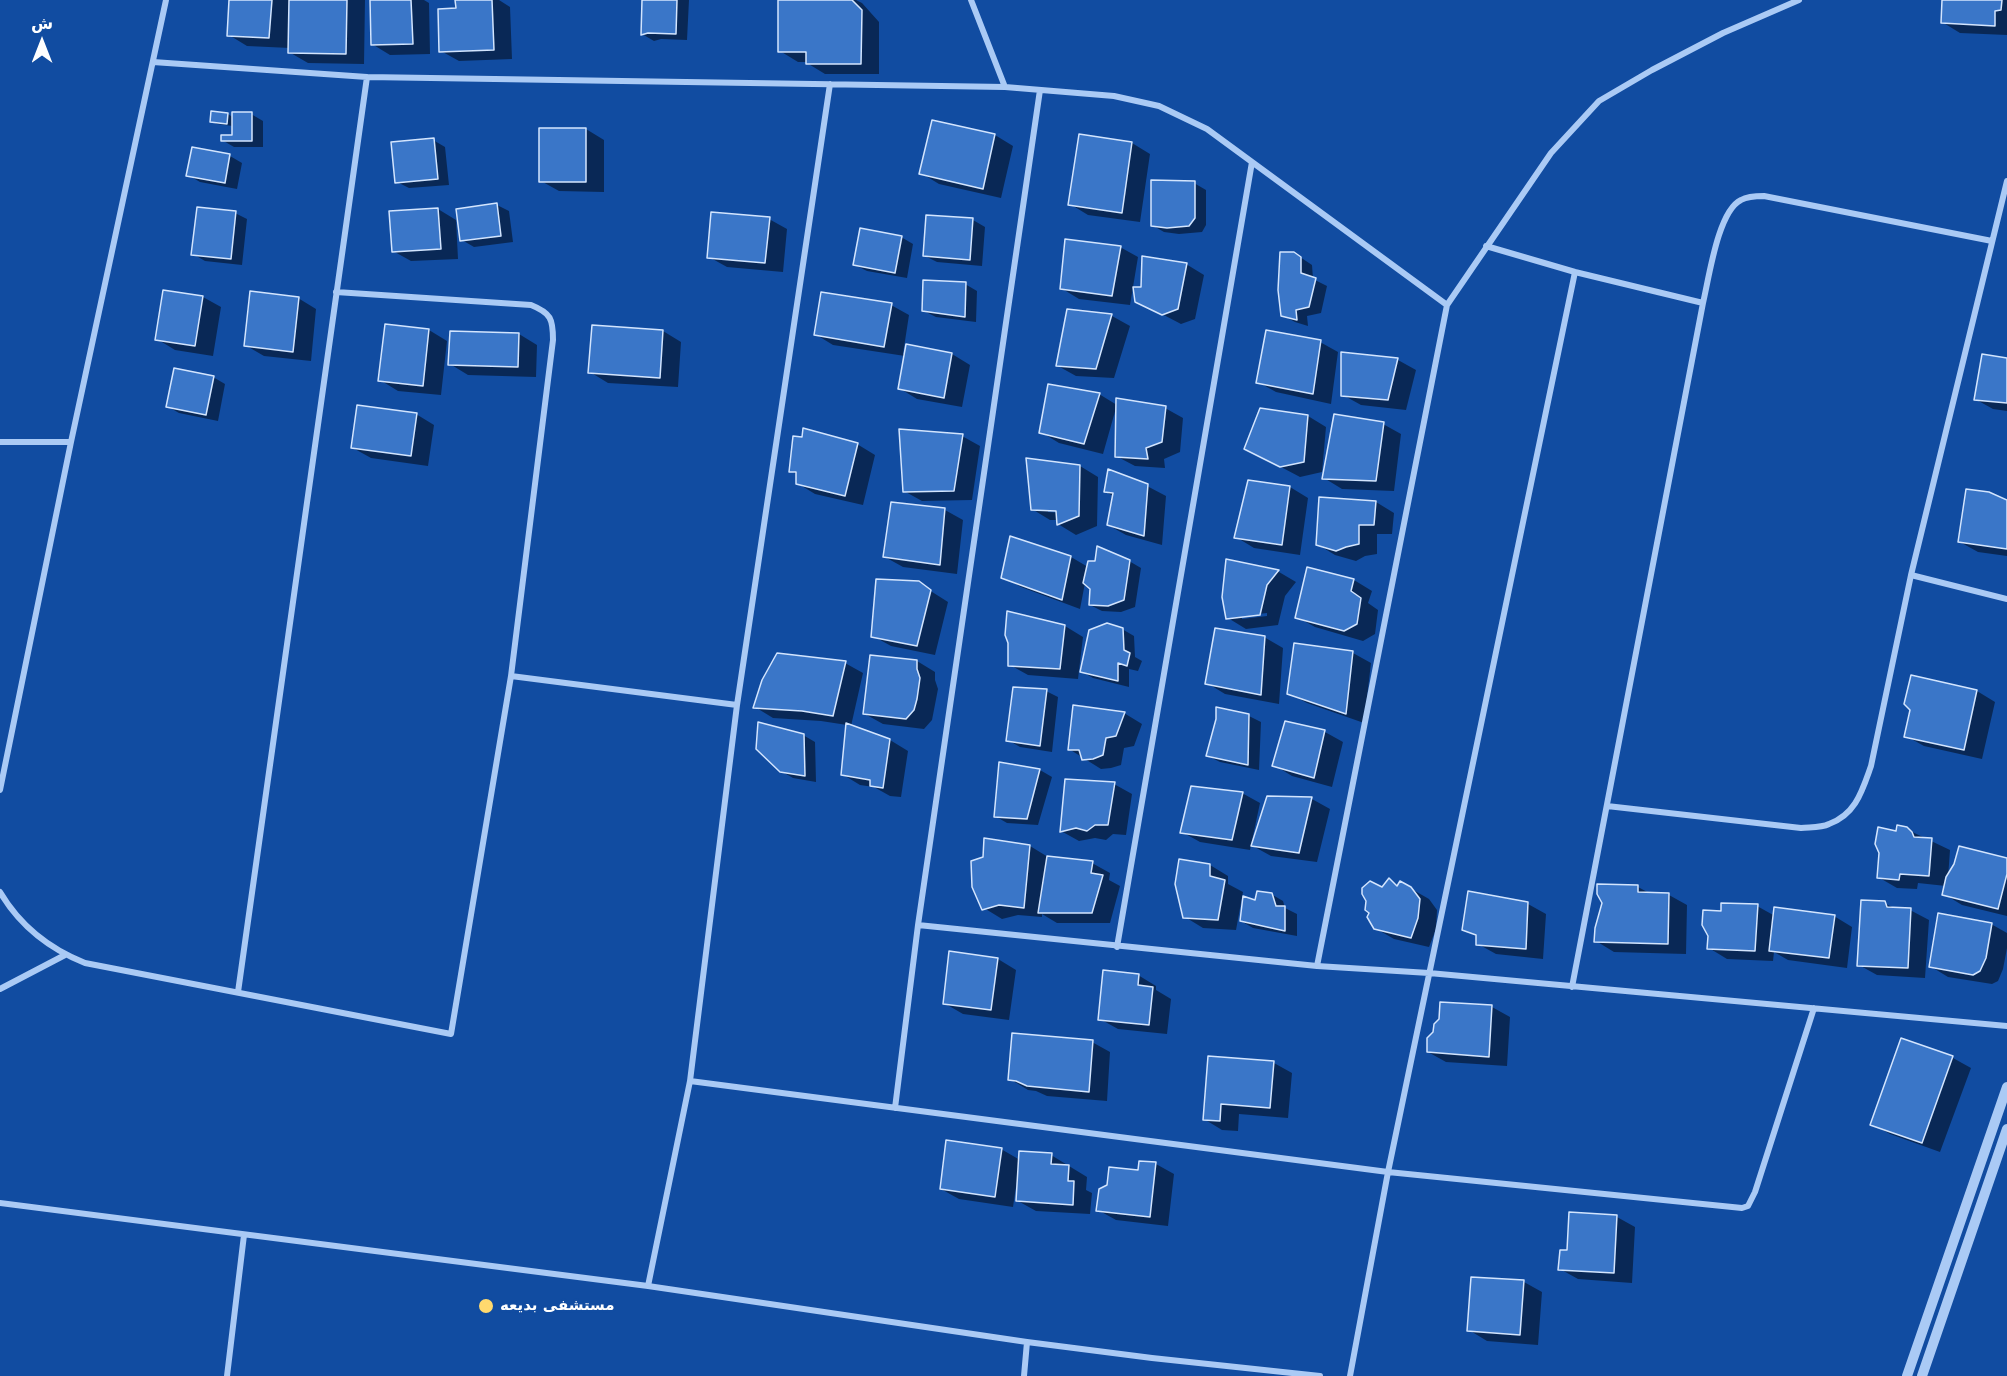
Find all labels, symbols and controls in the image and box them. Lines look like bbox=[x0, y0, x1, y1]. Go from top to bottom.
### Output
north arrow bbox=[12, 12, 72, 72]
text: ش bbox=[31, 14, 53, 33]
marker: مستشفى بديعه bbox=[477, 1297, 495, 1315]
place label: مستشفى بديعه bbox=[500, 1297, 615, 1315]

